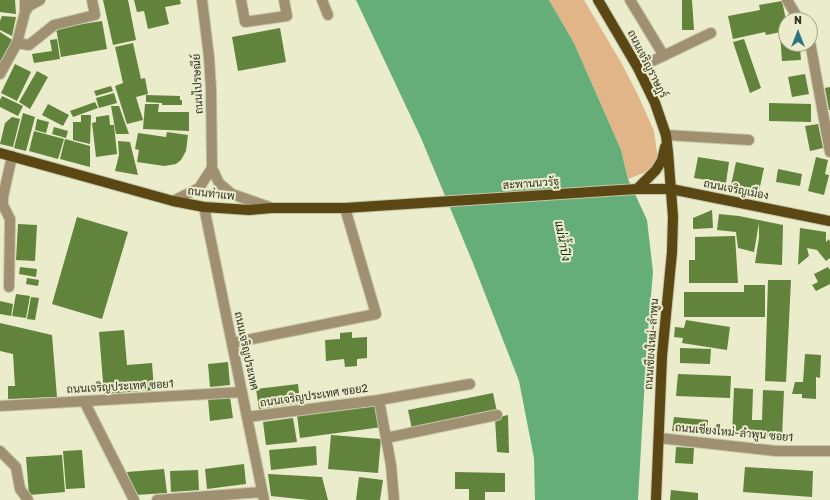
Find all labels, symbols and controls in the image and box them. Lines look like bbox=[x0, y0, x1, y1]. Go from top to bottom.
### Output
north arrow bbox=[778, 12, 818, 52]
text: N bbox=[794, 14, 802, 27]
street label: ถนนเจริญราษฎร์ bbox=[624, 28, 670, 100]
street label: ถนนไปรษณีย์ bbox=[190, 54, 206, 114]
street label: สะพานนวรัฐ bbox=[502, 175, 560, 193]
street label: ถนนเจริญเมือง bbox=[702, 177, 770, 203]
street label: ถนนท่าแพ bbox=[187, 185, 235, 203]
water label: แม่น้ำปิง bbox=[551, 219, 573, 263]
street label: ถนนเชียงใหม่-ลำพูน bbox=[642, 298, 662, 390]
street label: ถนนเจริญประเทศ bbox=[231, 310, 261, 392]
street label: ถนนเจริญประเทศ ซอย1 bbox=[66, 378, 174, 396]
street label: ถนนเจริญประเทศ ซอย2 bbox=[259, 382, 369, 410]
street label: ถนนเชียงใหม่-ลำพูน ซอย1 bbox=[674, 421, 794, 445]

